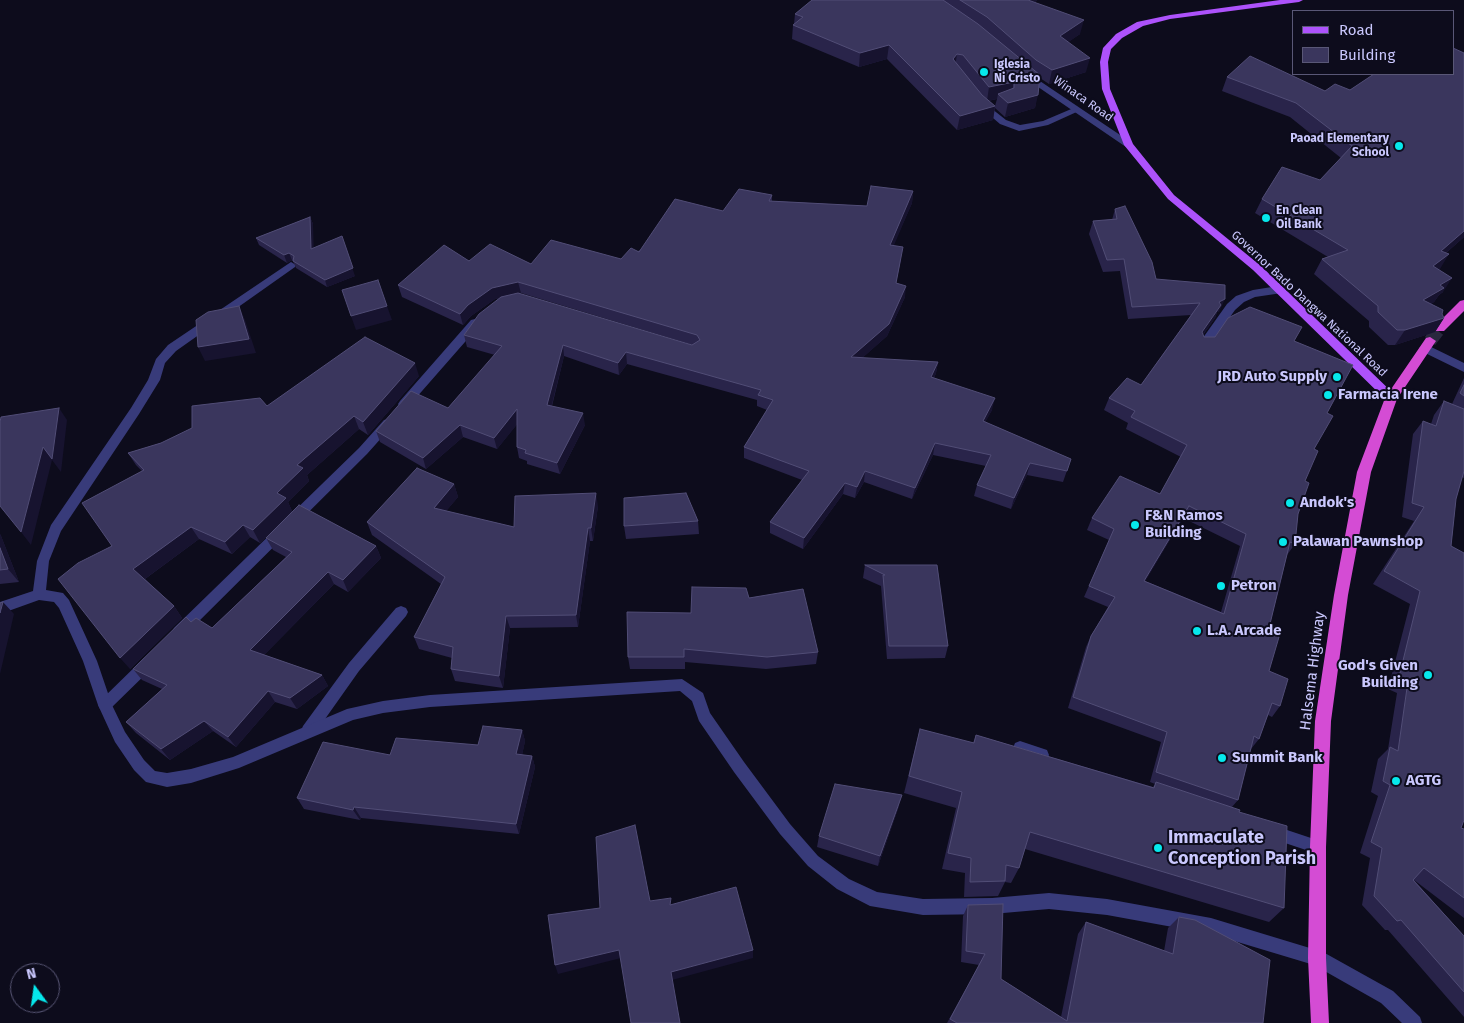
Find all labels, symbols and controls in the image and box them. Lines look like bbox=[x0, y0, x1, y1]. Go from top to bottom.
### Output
legend bbox=[1292, 10, 1454, 75]
text: Road bbox=[1339, 21, 1374, 39]
text: Building bbox=[1339, 46, 1395, 64]
place label: Iglesia Ni Cristo bbox=[994, 58, 1040, 86]
marker: Iglesia Ni Cristo bbox=[978, 66, 990, 78]
street label: Winaca Road bbox=[1050, 73, 1116, 125]
place label: Paoad Elementary School bbox=[1290, 132, 1389, 160]
marker: Paoad Elementary School bbox=[1393, 140, 1405, 152]
place label: En Clean Oil Bank bbox=[1276, 204, 1322, 232]
marker: En Clean Oil Bank bbox=[1260, 212, 1272, 224]
street label: Governor Bado Dangwa National Road bbox=[1228, 228, 1390, 380]
place label: JRD Auto Supply bbox=[1217, 368, 1327, 386]
marker: JRD Auto Supply bbox=[1331, 371, 1343, 383]
place label: Farmacia Irene bbox=[1338, 386, 1438, 404]
marker: Farmacia Irene bbox=[1322, 389, 1334, 401]
place label: Andok's bbox=[1300, 494, 1354, 512]
marker: Andok's bbox=[1284, 497, 1296, 509]
place label: F&N Ramos Building bbox=[1145, 507, 1223, 542]
marker: F&N Ramos Building bbox=[1129, 519, 1141, 531]
place label: Palawan Pawnshop bbox=[1293, 533, 1423, 551]
marker: Palawan Pawnshop bbox=[1277, 536, 1289, 548]
place label: Petron bbox=[1231, 577, 1277, 595]
marker: Petron bbox=[1215, 580, 1227, 592]
street label: Halsema Highway bbox=[1297, 611, 1329, 731]
place label: L.A. Arcade bbox=[1207, 622, 1281, 640]
marker: L.A. Arcade bbox=[1191, 625, 1203, 637]
place label: God's Given Building bbox=[1338, 657, 1418, 692]
marker: God's Given Building bbox=[1422, 669, 1434, 681]
place label: Summit Bank bbox=[1232, 749, 1322, 767]
marker: Summit Bank bbox=[1216, 752, 1228, 764]
place label: AGTG bbox=[1406, 772, 1441, 790]
marker: AGTG bbox=[1390, 775, 1402, 787]
place label: Immaculate Conception Parish bbox=[1168, 827, 1316, 870]
marker: Immaculate Conception Parish bbox=[1152, 842, 1164, 854]
north arrow bbox=[10, 963, 60, 1013]
text: N bbox=[25, 965, 38, 983]

